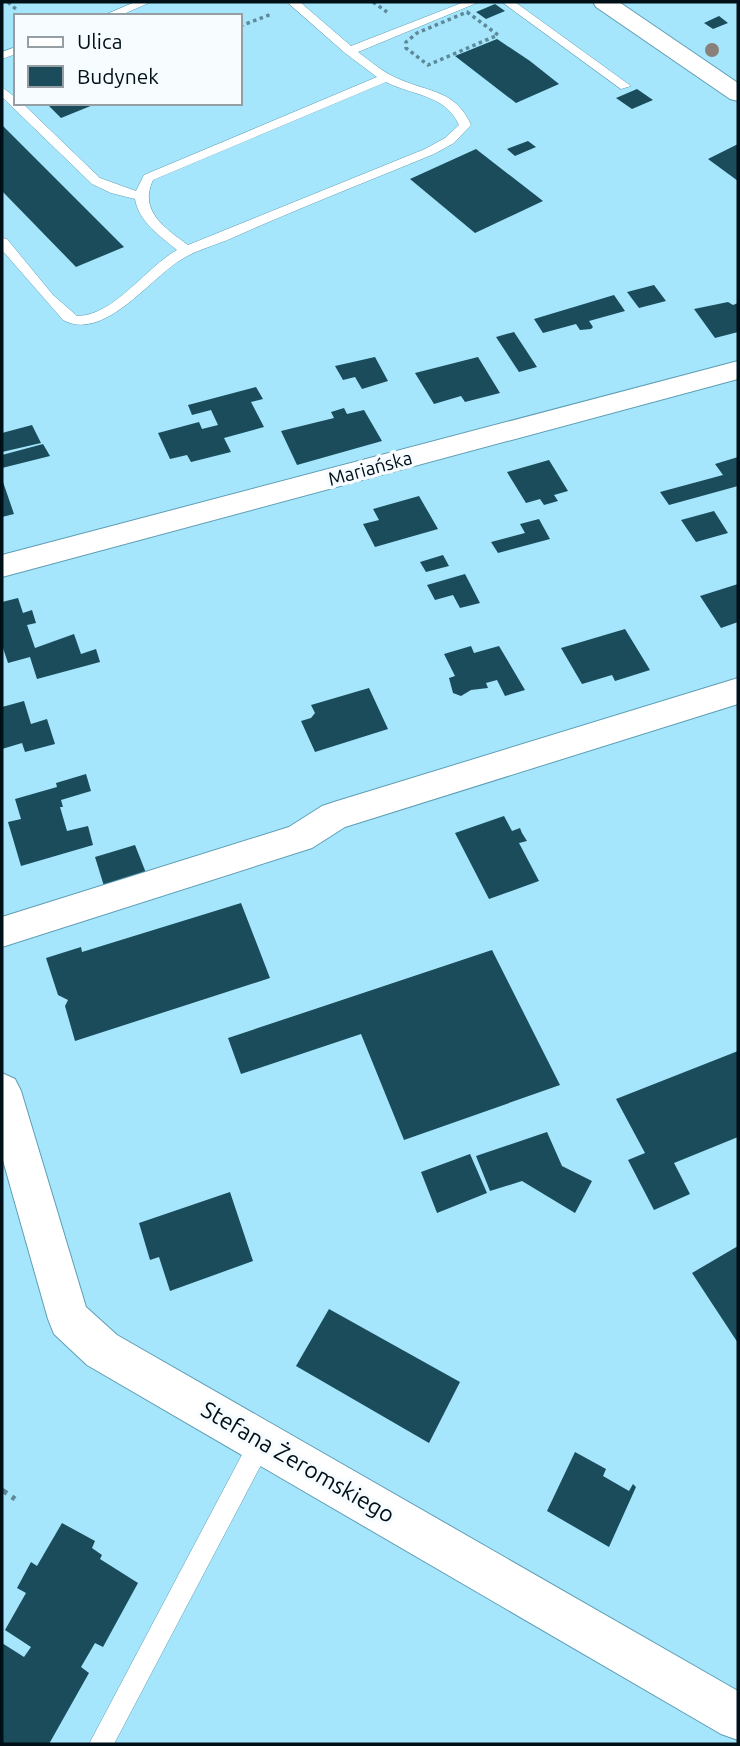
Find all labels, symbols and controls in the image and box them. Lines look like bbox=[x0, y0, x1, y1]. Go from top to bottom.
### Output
legend bbox=[14, 14, 242, 105]
text: Ulica bbox=[77, 29, 122, 53]
text: Budynek bbox=[77, 64, 159, 88]
street label: Mariańska bbox=[325, 446, 415, 490]
street label: Stefana Żeromskiego bbox=[197, 1396, 399, 1527]

